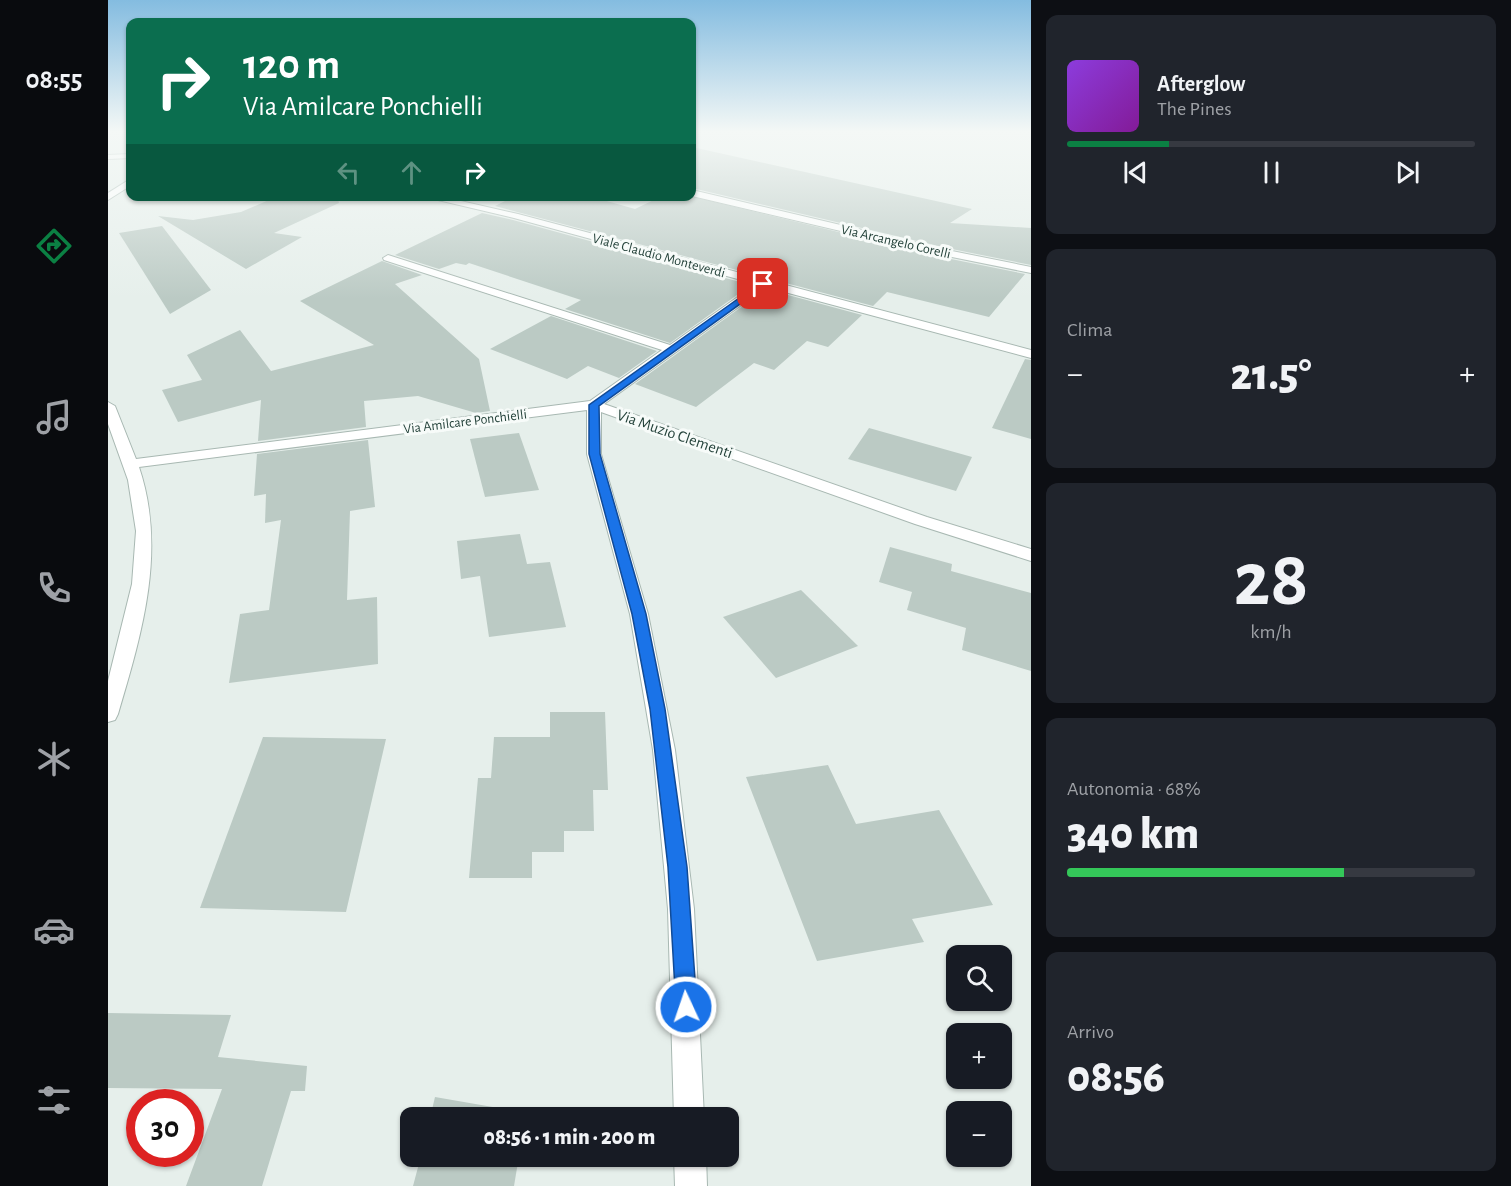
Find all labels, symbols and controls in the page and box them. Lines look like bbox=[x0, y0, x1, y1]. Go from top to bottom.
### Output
icon: right bbox=[144, 42, 222, 120]
text: 120 m bbox=[243, 44, 340, 86]
text: 08:55 bbox=[26, 66, 82, 93]
text: Afterglow bbox=[1157, 73, 1245, 95]
text: Via Amilcare Ponchielli bbox=[243, 93, 483, 120]
text: The Pines bbox=[1157, 99, 1232, 119]
icon: left bbox=[332, 156, 365, 189]
icon: ahead bbox=[395, 156, 428, 189]
icon: right bbox=[458, 156, 491, 189]
icon: previous bbox=[1119, 156, 1152, 189]
icon: pause bbox=[1255, 156, 1288, 189]
icon: next bbox=[1391, 156, 1424, 189]
street label: Via Arcangelo Corelli bbox=[840, 223, 952, 261]
icon: directions bbox=[33, 225, 75, 267]
street label: Viale Claudio Monteverdi bbox=[591, 231, 727, 280]
pin bbox=[737, 258, 788, 309]
icon: arrive bbox=[746, 267, 779, 300]
text: Clima bbox=[1067, 320, 1112, 340]
text: 21.5° bbox=[1230, 353, 1312, 398]
text: − bbox=[1067, 358, 1083, 391]
text: + bbox=[1459, 358, 1475, 391]
icon: music bbox=[33, 396, 75, 438]
street label: Via Amilcare Ponchielli bbox=[403, 407, 528, 437]
street label: Via Muzio Clementi bbox=[615, 407, 735, 461]
text: 28 bbox=[1233, 542, 1309, 620]
icon: phone bbox=[33, 567, 75, 609]
text: km/h bbox=[1250, 622, 1292, 642]
icon: climate bbox=[33, 738, 75, 780]
text: Autonomia · 68% bbox=[1067, 779, 1201, 799]
text: 340 km bbox=[1067, 812, 1199, 857]
icon: car bbox=[33, 909, 75, 951]
map controls bbox=[946, 945, 1012, 1167]
button: search bbox=[946, 945, 1012, 1011]
position arrow bbox=[654, 975, 718, 1039]
text: Arrivo bbox=[1067, 1022, 1114, 1042]
button: + bbox=[946, 1023, 1012, 1089]
text: 08:56 bbox=[1067, 1055, 1165, 1100]
icon: filters bbox=[33, 1079, 75, 1121]
speed limit sign: 30 bbox=[126, 1089, 204, 1167]
button: − bbox=[946, 1101, 1012, 1167]
text: 08:56 · 1 min · 200 m bbox=[484, 1126, 655, 1148]

